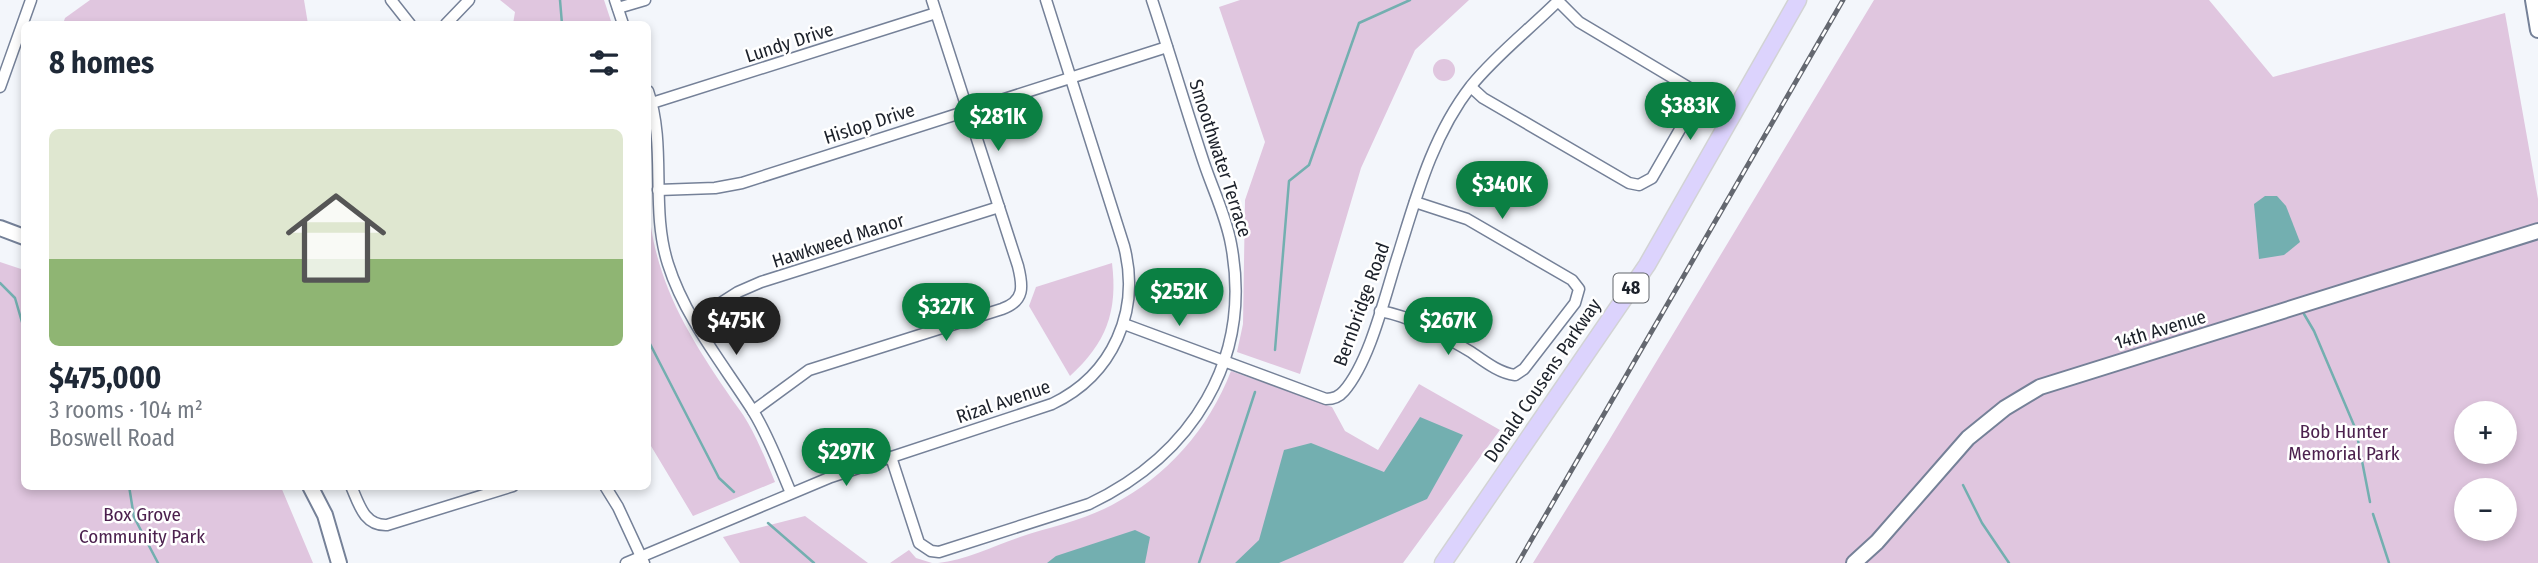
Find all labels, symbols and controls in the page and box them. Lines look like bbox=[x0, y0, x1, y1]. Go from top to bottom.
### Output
street label: Lundy Drive bbox=[742, 17, 836, 68]
icon: filters bbox=[585, 44, 623, 82]
text: 8 homes bbox=[49, 45, 154, 81]
street label: Smoothwater Terrace bbox=[1184, 76, 1257, 240]
pin: $383K bbox=[1641, 82, 1739, 142]
text: $383K bbox=[1661, 91, 1719, 119]
pin: $281K bbox=[949, 94, 1047, 153]
street label: Hislop Drive bbox=[821, 98, 917, 149]
text: $281K bbox=[970, 102, 1026, 130]
pin: $340K bbox=[1453, 162, 1551, 221]
text: $340K bbox=[1472, 170, 1532, 198]
icon: home bbox=[273, 175, 399, 301]
street label: Hawkweed Manor bbox=[769, 208, 907, 273]
street label: Bernbridge Road bbox=[1328, 239, 1395, 369]
pin: $252K bbox=[1130, 268, 1228, 328]
road number: 48 bbox=[1614, 274, 1648, 302]
text: $252K bbox=[1151, 277, 1207, 305]
pin: $327K bbox=[897, 284, 995, 343]
text: $327K bbox=[918, 292, 974, 320]
street label: Donald Cousens Parkway bbox=[1479, 294, 1606, 466]
pin: $475K bbox=[687, 298, 785, 357]
pin: $267K bbox=[1399, 298, 1497, 357]
street label: 14th Avenue bbox=[2112, 305, 2209, 354]
text: $475K bbox=[707, 306, 765, 334]
text: $267K bbox=[1420, 306, 1476, 334]
text: $475,000 bbox=[49, 360, 161, 396]
street label: Rizal Avenue bbox=[953, 375, 1053, 428]
text: 3 rooms · 104 m² bbox=[49, 396, 203, 424]
map controls bbox=[2454, 401, 2517, 541]
button: + bbox=[2454, 401, 2517, 464]
park label: Bob Hunter Memorial Park bbox=[2288, 420, 2400, 465]
text: Boswell Road bbox=[49, 424, 175, 452]
pin: $297K bbox=[797, 428, 895, 488]
text: $297K bbox=[818, 437, 874, 465]
button: − bbox=[2454, 478, 2517, 541]
park label: Box Grove Community Park bbox=[79, 503, 205, 548]

